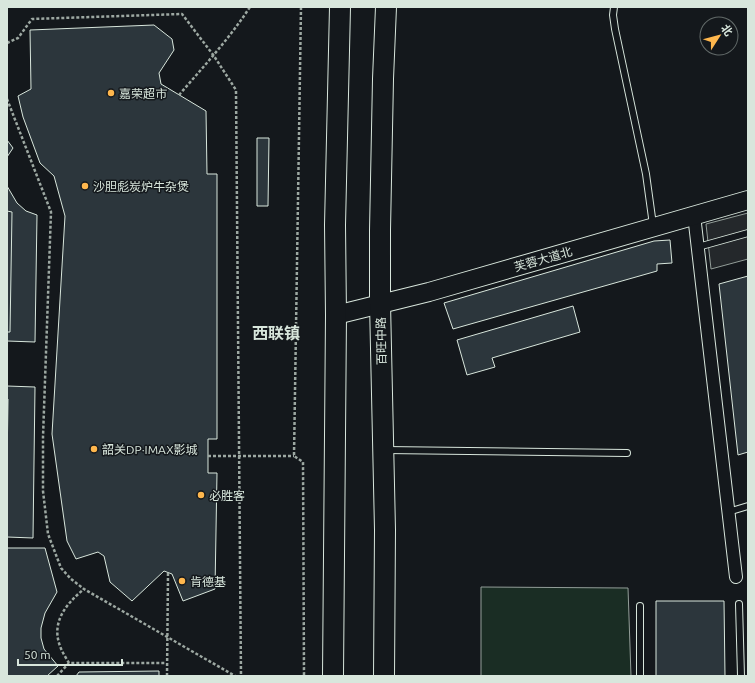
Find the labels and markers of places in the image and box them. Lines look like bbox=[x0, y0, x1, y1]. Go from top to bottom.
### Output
place label: 嘉荣超市 bbox=[119, 87, 167, 100]
marker: 嘉荣超市 bbox=[106, 88, 116, 98]
place label: 沙胆彪炭炉牛杂煲 bbox=[93, 180, 189, 193]
marker: 沙胆彪炭炉牛杂煲 bbox=[80, 181, 90, 191]
place label: 韶关DP·IMAX影城 bbox=[102, 443, 198, 456]
marker: 韶关DP·IMAX影城 bbox=[89, 444, 99, 454]
place label: 必胜客 bbox=[209, 489, 245, 502]
marker: 必胜客 bbox=[196, 490, 206, 500]
place label: 肯德基 bbox=[190, 575, 226, 588]
marker: 肯德基 bbox=[177, 576, 187, 586]

